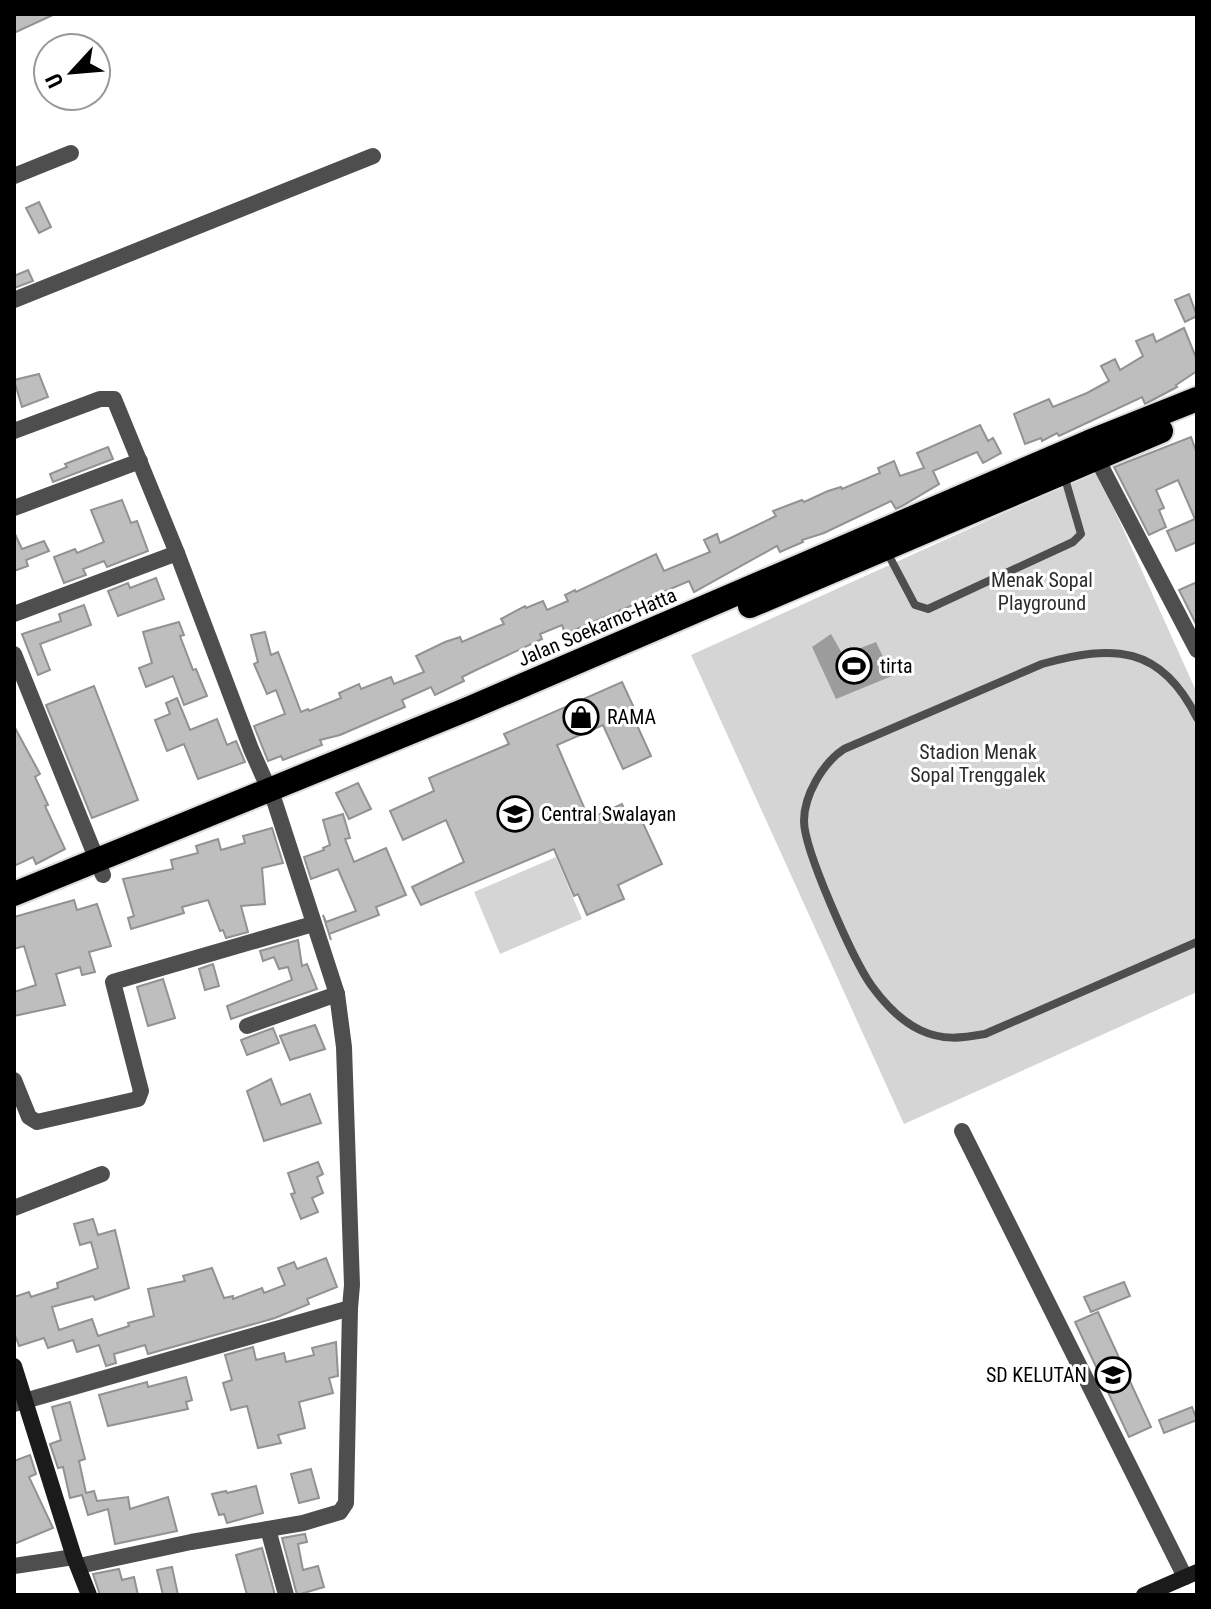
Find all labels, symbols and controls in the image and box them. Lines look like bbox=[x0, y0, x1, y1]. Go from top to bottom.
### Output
north arrow bbox=[32, 32, 112, 112]
text: U bbox=[40, 69, 68, 92]
park label: Menak Sopal Playground bbox=[991, 568, 1093, 615]
street label: Jalan Soekarno-Hatta bbox=[514, 583, 680, 671]
sports icon: tirta bbox=[835, 647, 873, 685]
place label: tirta bbox=[880, 654, 913, 678]
shop icon: RAMA bbox=[562, 698, 600, 736]
place label: RAMA bbox=[607, 705, 656, 729]
park label: Stadion Menak Sopal Trenggalek bbox=[910, 740, 1046, 787]
school or university icon: Central Swalayan bbox=[496, 795, 534, 833]
place label: Central Swalayan bbox=[541, 802, 676, 826]
school or university icon: SD KELUTAN bbox=[1094, 1356, 1132, 1394]
place label: SD KELUTAN bbox=[986, 1363, 1087, 1387]

